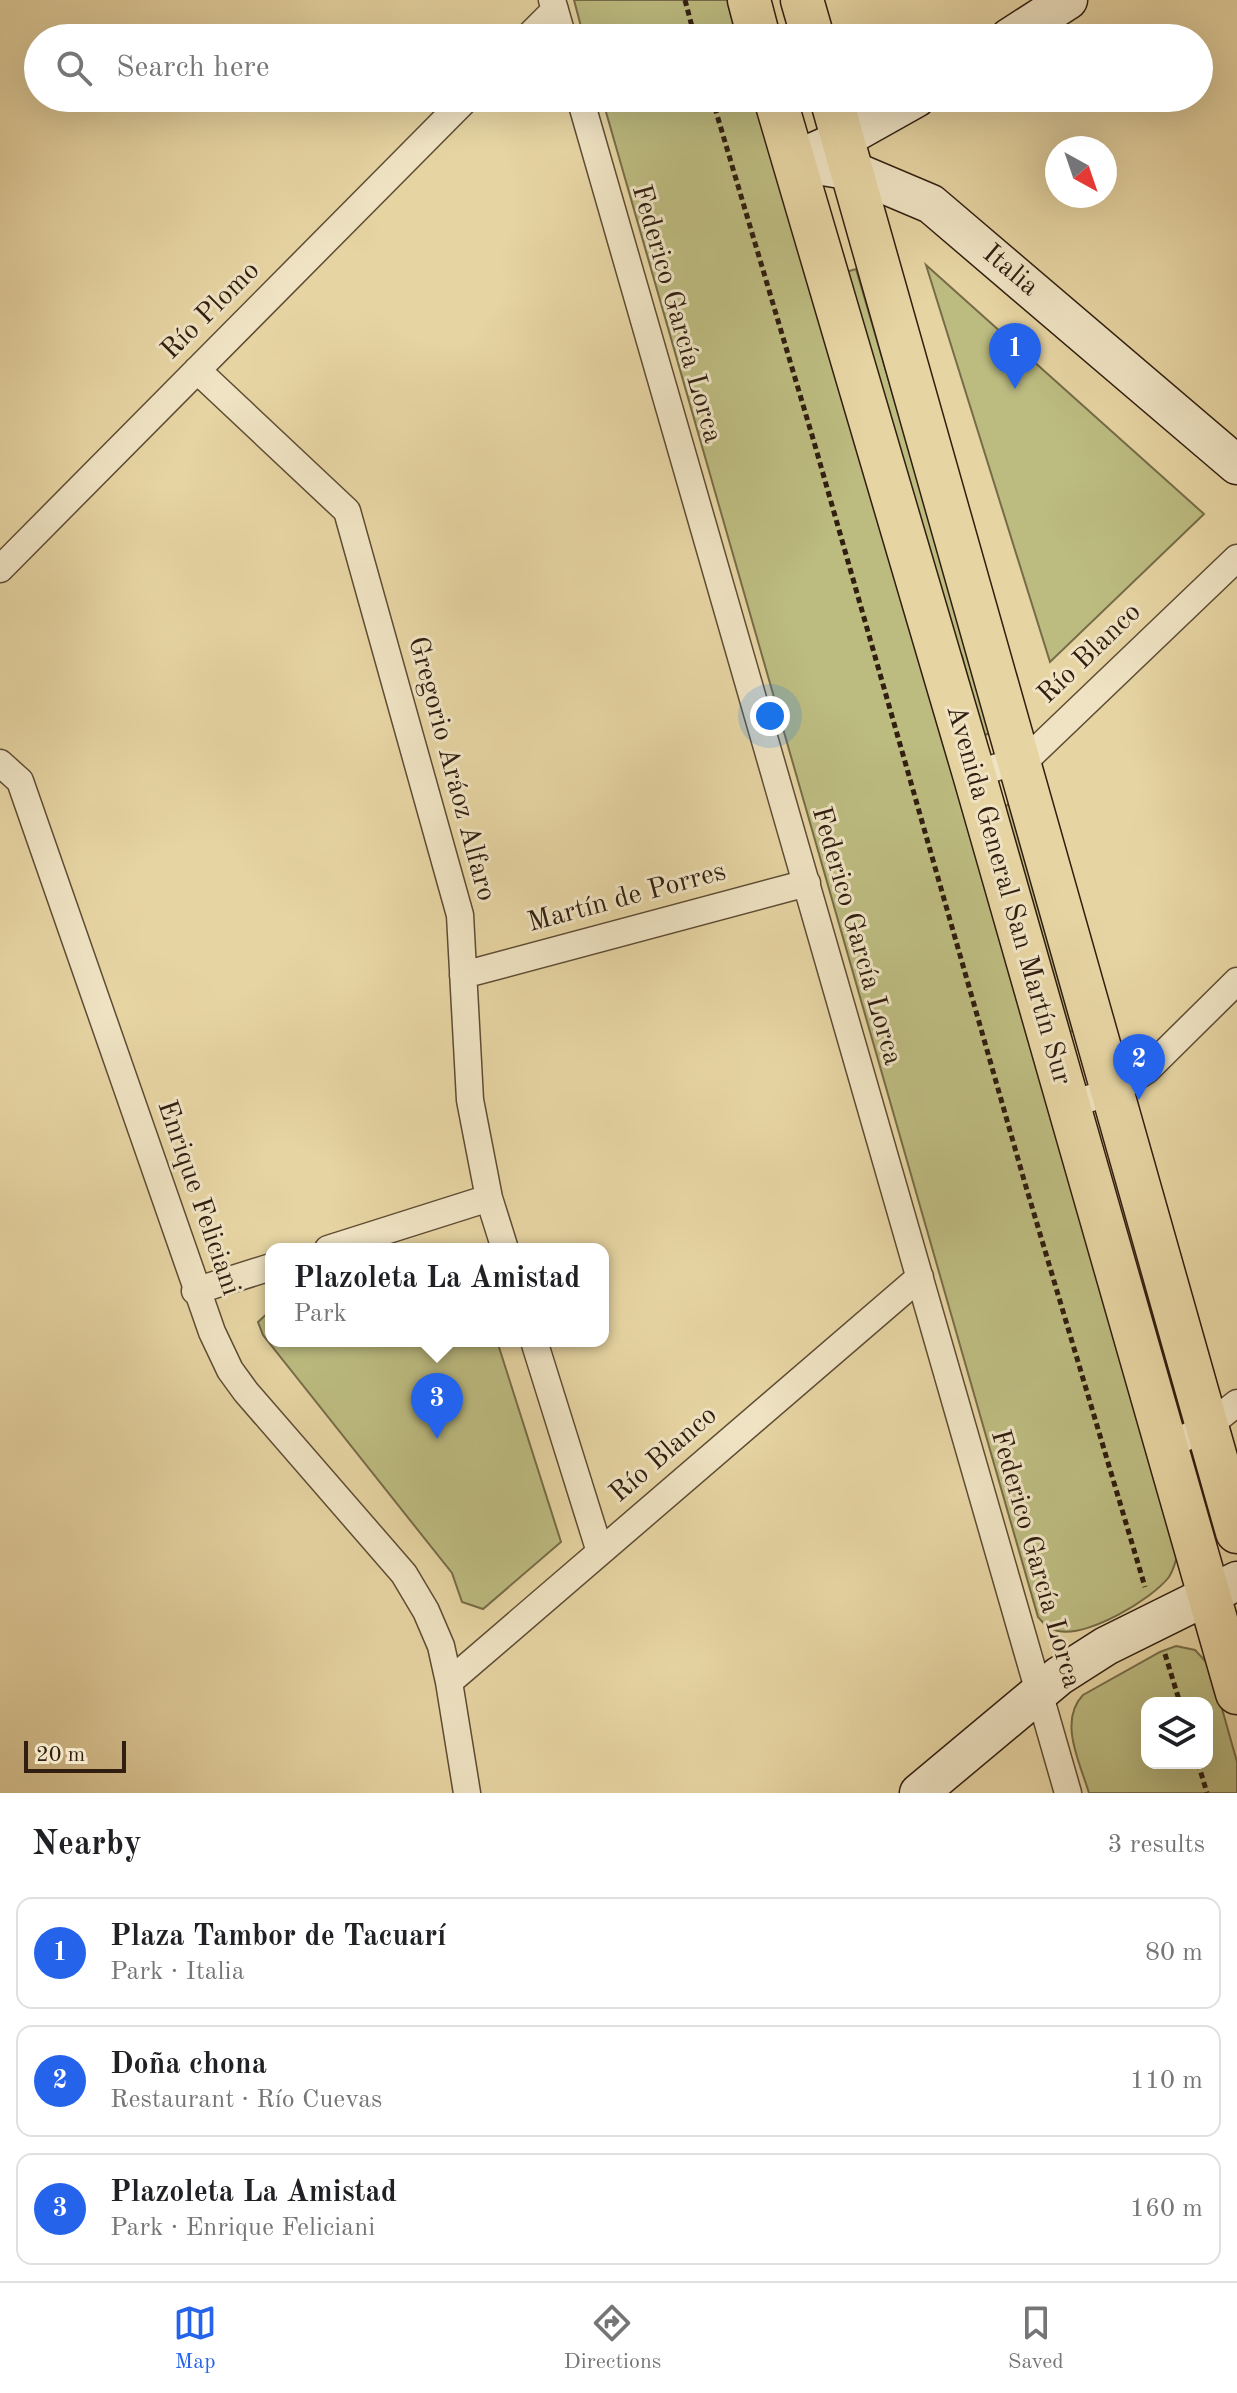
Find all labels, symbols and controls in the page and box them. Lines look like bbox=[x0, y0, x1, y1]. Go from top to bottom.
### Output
search box bbox=[24, 24, 1213, 112]
icon: search bbox=[52, 46, 96, 90]
text: Search here bbox=[116, 53, 270, 83]
north arrow bbox=[1045, 136, 1117, 208]
street label: Federico García Lorca bbox=[626, 182, 726, 447]
street label: Italia bbox=[977, 240, 1043, 302]
street label: Río Plomo bbox=[157, 257, 265, 365]
pin: 1 bbox=[989, 323, 1041, 389]
street label: Río Blanco bbox=[1033, 598, 1147, 710]
street label: Gregorio Aráoz Alfaro bbox=[402, 634, 500, 904]
your location bbox=[750, 696, 790, 736]
street label: Avenida General San Martín Sur bbox=[940, 702, 1076, 1088]
street label: Federico García Lorca bbox=[806, 804, 906, 1069]
street label: Martín de Porres bbox=[525, 858, 729, 938]
pin: 2 bbox=[1113, 1034, 1165, 1100]
street label: Enrique Feliciani bbox=[151, 1097, 245, 1299]
popup bbox=[265, 1243, 609, 1347]
text: Plazoleta La Amistad bbox=[294, 1264, 580, 1294]
text: Park bbox=[294, 1301, 347, 1327]
pin: 3 bbox=[411, 1373, 463, 1439]
street label: Río Blanco bbox=[605, 1401, 723, 1509]
street label: Federico García Lorca bbox=[985, 1427, 1085, 1692]
map controls bbox=[1141, 1697, 1213, 1769]
button: layers bbox=[1141, 1697, 1213, 1769]
scale bar bbox=[24, 1737, 126, 1773]
text: 20 m bbox=[36, 1744, 85, 1766]
text: Nearby bbox=[32, 1828, 142, 1862]
text: 3 results bbox=[1107, 1832, 1205, 1858]
text: Plaza Tambor de Tacuarí bbox=[110, 1922, 446, 1952]
text: 1 bbox=[52, 1940, 68, 1966]
text: 80 m bbox=[1145, 1940, 1203, 1966]
text: Park · Italia bbox=[110, 1959, 244, 1985]
text: Doña chona bbox=[110, 2050, 267, 2080]
text: 2 bbox=[52, 2068, 68, 2094]
text: 110 m bbox=[1130, 2068, 1203, 2094]
text: Restaurant · Río Cuevas bbox=[110, 2087, 382, 2113]
text: Plazoleta La Amistad bbox=[110, 2178, 397, 2208]
text: 3 bbox=[52, 2196, 68, 2222]
text: 160 m bbox=[1130, 2196, 1203, 2222]
text: Park · Enrique Feliciani bbox=[110, 2215, 375, 2241]
tab: Map bbox=[173, 2301, 217, 2376]
tab: Directions bbox=[564, 2301, 661, 2376]
tab: Saved bbox=[1008, 2301, 1064, 2376]

